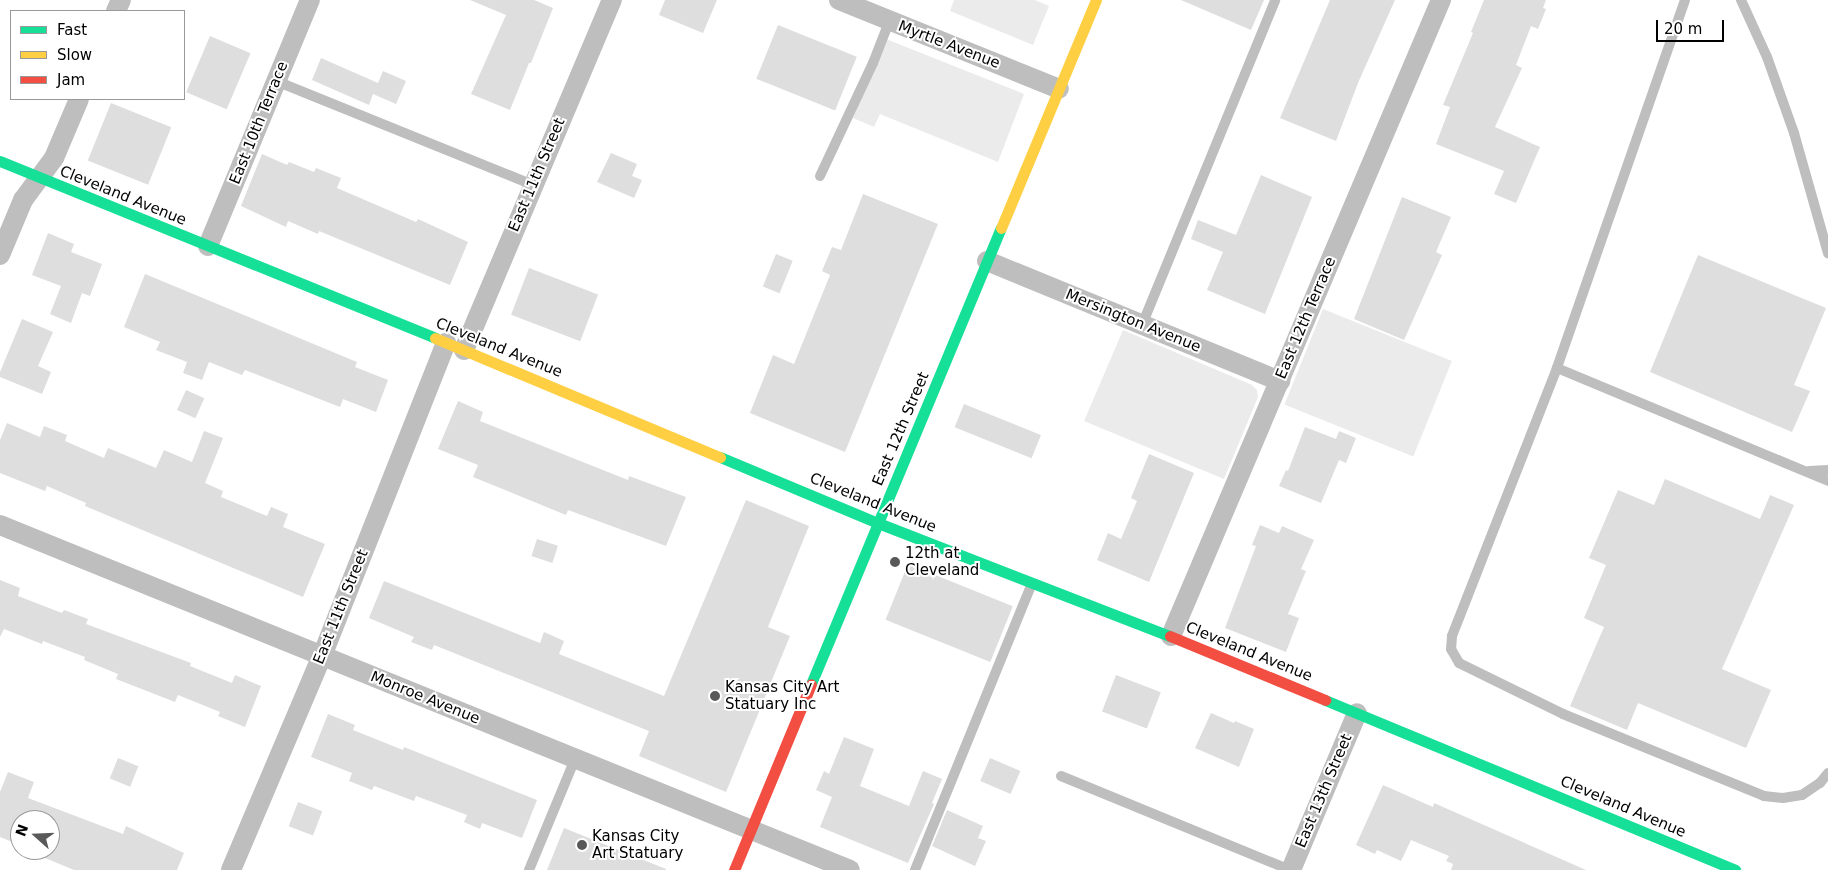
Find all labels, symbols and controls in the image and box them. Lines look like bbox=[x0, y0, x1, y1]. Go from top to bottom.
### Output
legend bbox=[10, 10, 185, 100]
scale bar bbox=[1658, 10, 1726, 42]
street label: Myrtle Avenue bbox=[895, 17, 1003, 73]
text: 20 m bbox=[1664, 20, 1702, 38]
text: Fast bbox=[57, 21, 87, 39]
text: Slow bbox=[57, 46, 92, 64]
street label: East 10th Terrace bbox=[226, 59, 292, 187]
text: Jam bbox=[57, 71, 85, 89]
street label: East 11th Street bbox=[505, 115, 569, 235]
street label: Cleveland Avenue bbox=[57, 162, 189, 230]
street label: East 12th Terrace bbox=[1272, 254, 1340, 382]
street label: Mersington Avenue bbox=[1063, 286, 1203, 356]
street label: Cleveland Avenue bbox=[433, 314, 565, 382]
street label: East 12th Street bbox=[869, 369, 933, 489]
street label: Cleveland Avenue bbox=[807, 469, 939, 537]
place label: 12th at Cleveland bbox=[905, 544, 979, 579]
street label: East 11th Street bbox=[310, 547, 372, 667]
marker: 12th at Cleveland bbox=[889, 556, 901, 568]
street label: Cleveland Avenue bbox=[1183, 618, 1315, 686]
street label: Monroe Avenue bbox=[368, 668, 482, 728]
place label: Kansas City Art Statuary Inc bbox=[725, 678, 839, 713]
marker: Kansas City Art Statuary Inc bbox=[709, 690, 721, 702]
street label: East 13th Street bbox=[1292, 731, 1356, 851]
street label: Cleveland Avenue bbox=[1557, 772, 1689, 842]
north arrow bbox=[10, 810, 60, 860]
text: N bbox=[12, 822, 31, 838]
place label: Kansas City Art Statuary bbox=[592, 827, 683, 862]
marker: Kansas City Art Statuary bbox=[576, 839, 588, 851]

